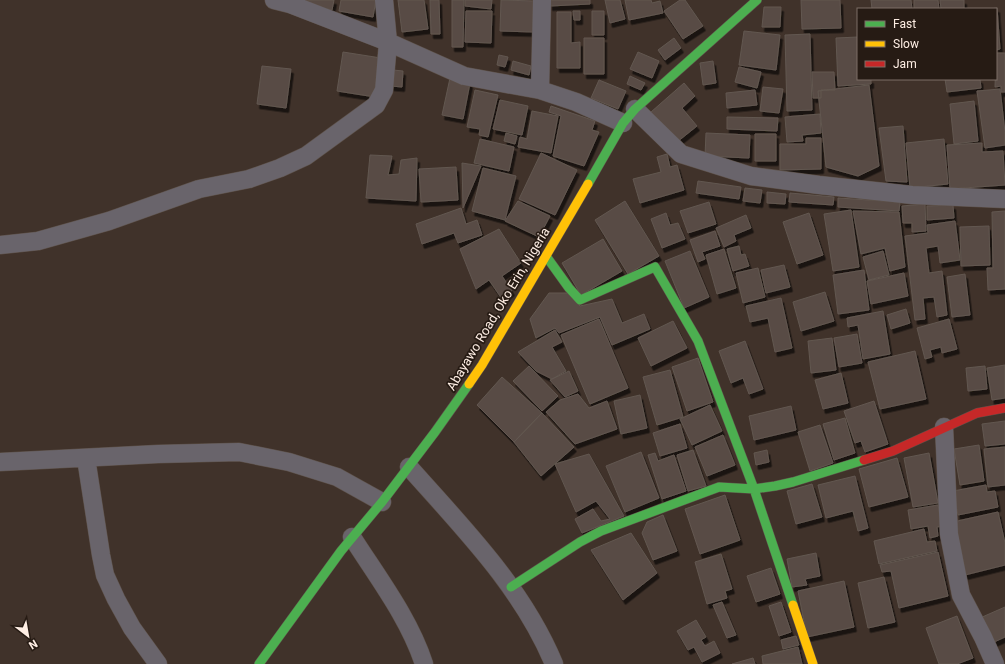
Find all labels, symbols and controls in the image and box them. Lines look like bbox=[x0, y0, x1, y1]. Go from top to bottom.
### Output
legend bbox=[857, 8, 997, 80]
text: Fast bbox=[893, 17, 916, 31]
text: Slow bbox=[893, 37, 919, 51]
text: Jam bbox=[893, 57, 917, 71]
street label: Abayawo Road, Oko Erin, Nigeria bbox=[443, 225, 553, 393]
north arrow bbox=[8, 616, 48, 656]
text: N bbox=[26, 637, 40, 652]

